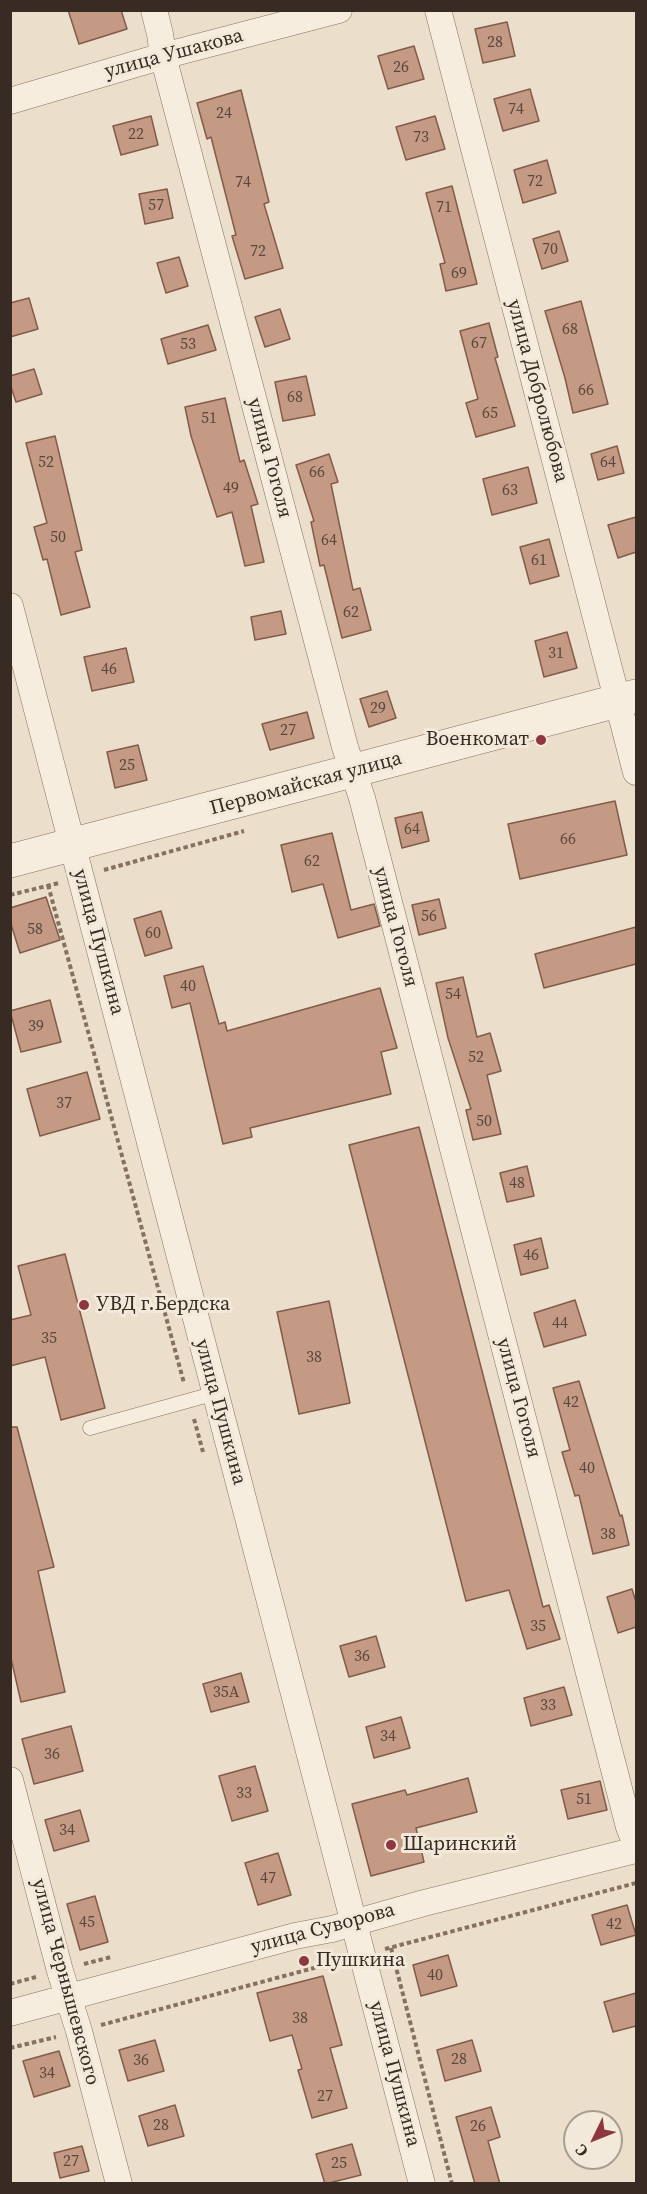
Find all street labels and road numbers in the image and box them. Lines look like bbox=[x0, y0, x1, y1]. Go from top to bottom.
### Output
street label: улица Ушакова bbox=[102, 24, 246, 84]
street label: улица Добролюбова bbox=[501, 297, 573, 485]
street label: улица Гоголя bbox=[241, 395, 297, 521]
street label: Первомайская улица bbox=[207, 747, 405, 821]
street label: улица Гоголя bbox=[367, 864, 423, 990]
street label: улица Пушкина bbox=[67, 866, 129, 1018]
street label: улица Гоголя bbox=[490, 1335, 546, 1461]
street label: улица Пушкина bbox=[189, 1336, 251, 1488]
street label: улица Чернышевского bbox=[26, 1876, 104, 2088]
street label: улица Суворова bbox=[248, 1898, 398, 1960]
street label: улица Пушкина bbox=[363, 1998, 425, 2150]

